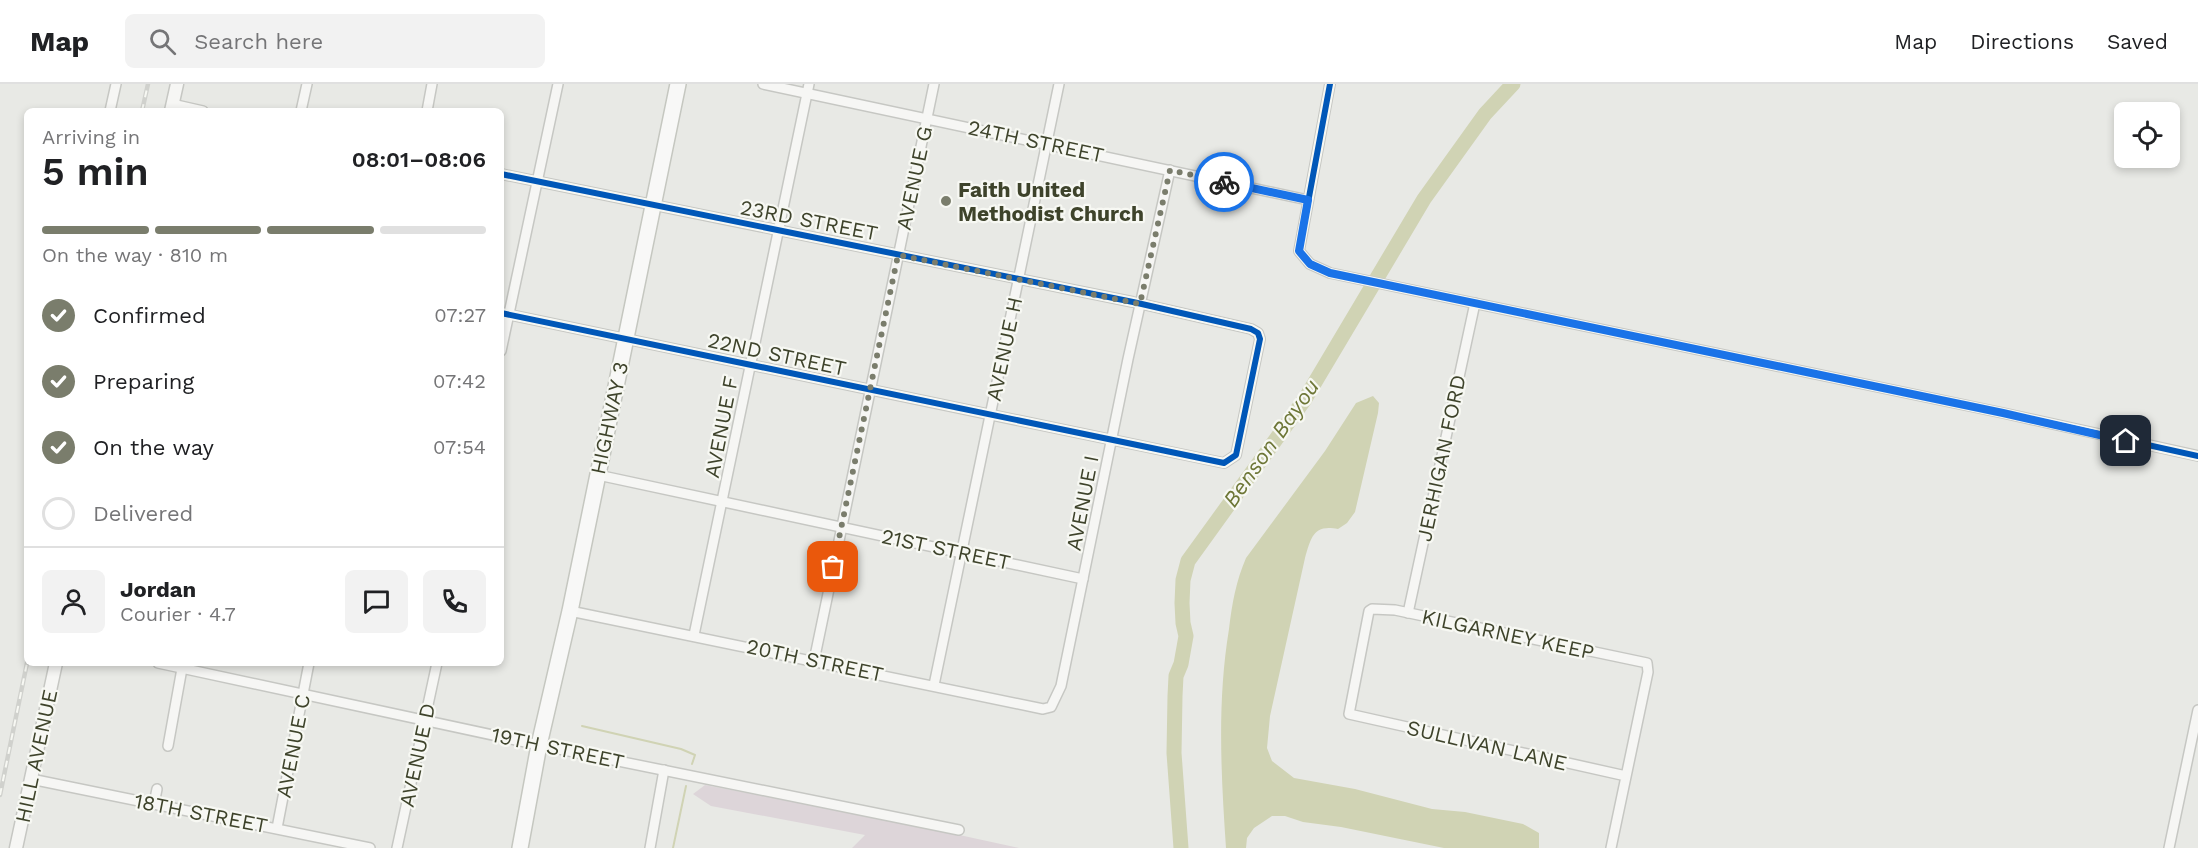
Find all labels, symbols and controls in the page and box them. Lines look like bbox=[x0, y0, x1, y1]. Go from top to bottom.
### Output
search box bbox=[125, 14, 545, 68]
text: Map bbox=[30, 25, 89, 58]
icon: search bbox=[146, 25, 179, 58]
text: Search here bbox=[194, 29, 323, 54]
text: Map bbox=[1894, 29, 1937, 54]
text: Directions bbox=[1970, 29, 2074, 54]
text: Saved bbox=[2107, 29, 2168, 54]
map controls bbox=[2114, 102, 2180, 168]
button: locate bbox=[2114, 102, 2180, 168]
street label: 24TH STREET bbox=[966, 114, 1107, 168]
street label: AVENUE G bbox=[891, 124, 937, 232]
text: Arriving in bbox=[42, 125, 140, 149]
text: 08:01–08:06 bbox=[352, 147, 486, 172]
text: 5 min bbox=[42, 149, 149, 194]
courier bbox=[1194, 152, 1254, 212]
icon: bike bbox=[1208, 166, 1241, 199]
place label: Faith United Methodist Church bbox=[958, 177, 1144, 226]
street label: 23RD STREET bbox=[738, 194, 880, 246]
marker: Faith United Methodist Church bbox=[939, 194, 953, 208]
text: On the way · 810 m bbox=[42, 243, 228, 267]
street label: AVENUE H bbox=[981, 295, 1027, 403]
icon: check bbox=[42, 299, 75, 332]
text: Confirmed bbox=[93, 303, 206, 328]
text: 07:27 bbox=[434, 303, 486, 327]
street label: 22ND STREET bbox=[705, 327, 849, 381]
street label: HIGHWAY 3 bbox=[585, 359, 633, 477]
icon: check bbox=[42, 365, 75, 398]
text: Preparing bbox=[93, 369, 194, 394]
text: 07:42 bbox=[433, 369, 486, 393]
street label: JERHIGAN FORD bbox=[1411, 372, 1471, 544]
street label: AVENUE F bbox=[699, 374, 743, 480]
water label: Benson Bayou bbox=[1218, 374, 1324, 512]
pin bbox=[2100, 415, 2151, 466]
icon: home bbox=[2109, 424, 2142, 457]
icon: check bbox=[42, 431, 75, 464]
text: On the way bbox=[93, 435, 214, 460]
text: 07:54 bbox=[433, 435, 486, 459]
street label: AVENUE I bbox=[1061, 453, 1103, 553]
text: Delivered bbox=[93, 501, 193, 526]
street label: 21ST STREET bbox=[879, 523, 1013, 575]
pin bbox=[807, 541, 858, 592]
icon: bag bbox=[816, 550, 849, 583]
button: person bbox=[42, 570, 105, 633]
button: chat bbox=[345, 570, 408, 633]
button: phone bbox=[423, 570, 486, 633]
text: Jordan bbox=[120, 577, 196, 602]
text: Courier · 4.7 bbox=[120, 602, 236, 626]
street label: KILGARNEY KEEP bbox=[1420, 604, 1596, 664]
street label: 20TH STREET bbox=[744, 633, 886, 687]
street label: HILL AVENUE bbox=[10, 687, 62, 825]
street label: AVENUE C bbox=[271, 692, 315, 800]
street label: AVENUE D bbox=[394, 701, 440, 809]
street label: SULLIVAN LANE bbox=[1404, 714, 1570, 776]
street label: 19TH STREET bbox=[489, 722, 627, 774]
street label: 18TH STREET bbox=[132, 788, 270, 838]

